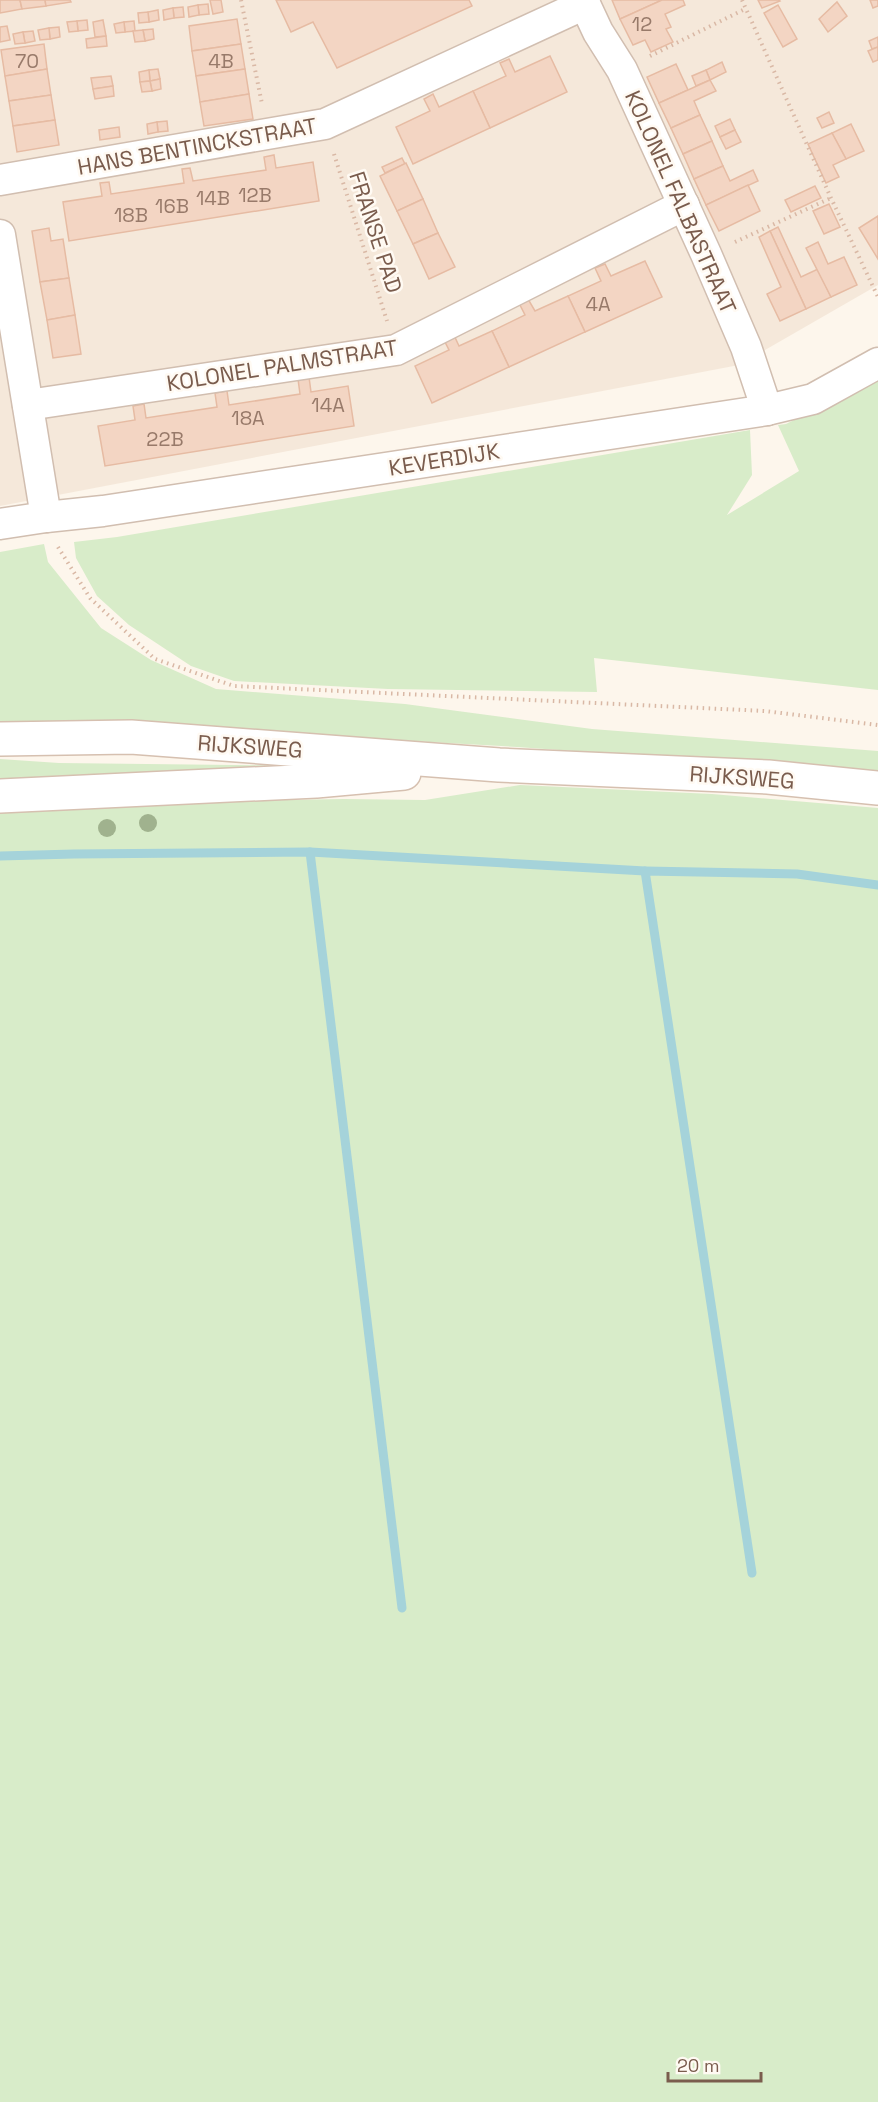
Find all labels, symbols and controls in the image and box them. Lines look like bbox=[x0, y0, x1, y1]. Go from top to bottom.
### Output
house number: 12 bbox=[632, 11, 652, 37]
house number: 70 bbox=[15, 48, 39, 74]
house number: 4B bbox=[208, 48, 234, 74]
street label: KOLONEL FALBASTRAAT bbox=[619, 86, 743, 318]
street label: HANS BENTINCKSTRAAT bbox=[75, 111, 319, 181]
street label: FRANSE PAD bbox=[343, 168, 409, 296]
house number: 12B bbox=[238, 182, 272, 208]
house number: 14B bbox=[196, 185, 230, 211]
house number: 16B bbox=[155, 193, 189, 219]
house number: 18B bbox=[114, 202, 148, 228]
house number: 4A bbox=[585, 291, 611, 317]
street label: KOLONEL PALMSTRAAT bbox=[165, 333, 400, 397]
house number: 14A bbox=[311, 392, 345, 418]
house number: 18A bbox=[231, 405, 265, 431]
house number: 22B bbox=[146, 426, 184, 452]
street label: KEVERDIJK bbox=[386, 436, 502, 482]
street label: RIJKSWEG bbox=[197, 728, 303, 764]
street label: RIJKSWEG bbox=[689, 759, 795, 795]
scale bar bbox=[668, 2045, 761, 2083]
text: 20 m bbox=[677, 2054, 720, 2077]

